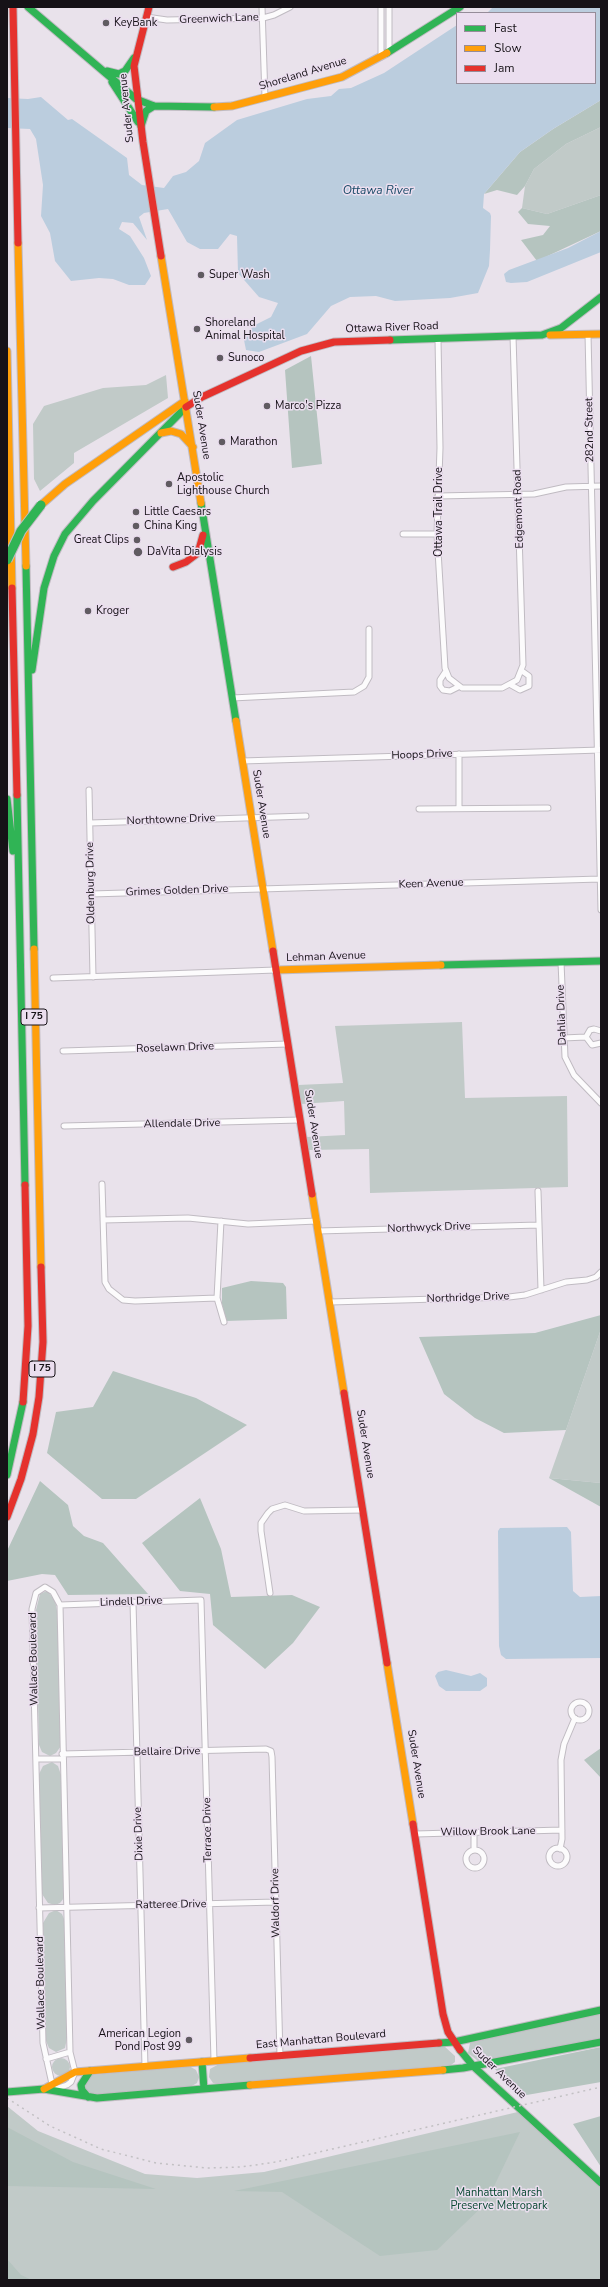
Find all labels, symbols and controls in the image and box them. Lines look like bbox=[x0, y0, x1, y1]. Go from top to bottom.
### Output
street label: Greenwich Lane bbox=[179, 11, 259, 27]
legend bbox=[456, 12, 596, 84]
place label: KeyBank bbox=[114, 16, 157, 30]
marker: KeyBank bbox=[101, 18, 111, 28]
text: Fast bbox=[494, 20, 517, 36]
text: Slow bbox=[494, 40, 522, 56]
street label: Shoreland Avenue bbox=[258, 54, 348, 94]
text: Jam bbox=[494, 60, 515, 76]
street label: Suder Avenue bbox=[117, 73, 137, 143]
water label: Ottawa River bbox=[343, 184, 413, 198]
place label: Super Wash bbox=[209, 268, 270, 282]
marker: Super Wash bbox=[196, 270, 206, 280]
place label: Shoreland Animal Hospital bbox=[205, 316, 285, 342]
street label: Ottawa River Road bbox=[345, 320, 439, 336]
marker: Shoreland Animal Hospital bbox=[192, 324, 202, 334]
place label: Sunoco bbox=[228, 351, 264, 365]
marker: Sunoco bbox=[215, 353, 225, 363]
street label: Suder Avenue bbox=[189, 390, 213, 460]
street label: 282nd Street bbox=[583, 397, 597, 463]
place label: Marco's Pizza bbox=[275, 399, 341, 413]
marker: Marco's Pizza bbox=[262, 401, 272, 411]
place label: Marathon bbox=[230, 435, 277, 449]
marker: Marathon bbox=[217, 437, 227, 447]
street label: Ottawa Trail Drive bbox=[432, 467, 446, 557]
street label: Edgemont Road bbox=[511, 469, 527, 549]
place label: Apostolic Lighthouse Church bbox=[177, 471, 270, 497]
marker: Apostolic Lighthouse Church bbox=[164, 479, 174, 489]
place label: Little Caesars bbox=[144, 505, 211, 519]
marker: Little Caesars bbox=[131, 507, 141, 517]
place label: China King bbox=[144, 519, 197, 533]
marker: China King bbox=[131, 521, 141, 531]
place label: Great Clips bbox=[74, 533, 129, 547]
marker: Great Clips bbox=[132, 535, 142, 545]
place label: DaVita Dialysis bbox=[147, 545, 222, 559]
marker: DaVita Dialysis bbox=[132, 546, 144, 558]
place label: Kroger bbox=[96, 604, 129, 618]
marker: Kroger bbox=[83, 606, 93, 616]
street label: Hoops Drive bbox=[391, 747, 453, 763]
street label: Suder Avenue bbox=[249, 769, 273, 839]
street label: Northtowne Drive bbox=[126, 812, 216, 828]
street label: Oldenburg Drive bbox=[84, 842, 98, 924]
street label: Keen Avenue bbox=[398, 876, 464, 892]
street label: Grimes Golden Drive bbox=[126, 883, 228, 899]
street label: Lehman Avenue bbox=[286, 949, 366, 965]
street label: Dahlia Drive bbox=[554, 984, 570, 1046]
road number: I 75 bbox=[21, 1009, 47, 1025]
street label: Roselawn Drive bbox=[136, 1040, 214, 1056]
street label: Suder Avenue bbox=[301, 1089, 325, 1159]
street label: Allendale Drive bbox=[143, 1117, 221, 1131]
street label: Northwyck Drive bbox=[387, 1220, 471, 1236]
street label: Northridge Drive bbox=[426, 1290, 510, 1306]
road number: I 75 bbox=[29, 1361, 55, 1377]
street label: Suder Avenue bbox=[353, 1409, 377, 1479]
street label: Lindell Drive bbox=[100, 1594, 162, 1610]
street label: Wallace Boulevard bbox=[27, 1612, 41, 1706]
street label: Suder Avenue bbox=[404, 1729, 428, 1799]
street label: Bellaire Drive bbox=[133, 1745, 201, 1759]
street label: Terrace Drive bbox=[201, 1797, 215, 1863]
street label: Dixie Drive bbox=[131, 1807, 147, 1861]
street label: Willow Brook Lane bbox=[440, 1825, 536, 1839]
street label: Waldorf Drive bbox=[269, 1868, 283, 1938]
street label: Ratteree Drive bbox=[135, 1898, 207, 1912]
street label: Wallace Boulevard bbox=[34, 1936, 48, 2030]
place label: American Legion Pond Post 99 bbox=[98, 2027, 181, 2053]
street label: East Manhattan Boulevard bbox=[255, 2028, 387, 2052]
marker: American Legion Pond Post 99 bbox=[184, 2035, 194, 2045]
street label: Suder Avenue bbox=[469, 2044, 529, 2102]
park label: Manhattan Marsh Preserve Metropark bbox=[450, 2186, 548, 2212]

